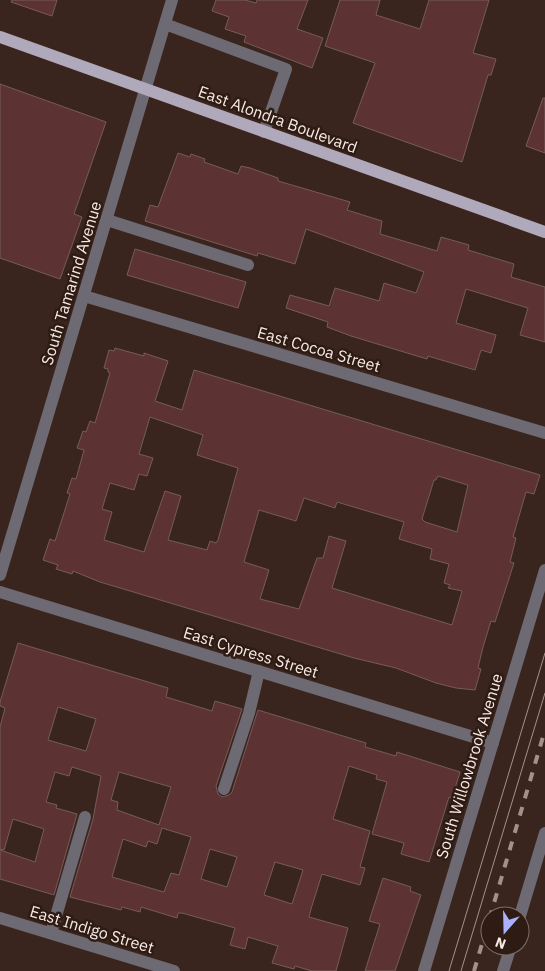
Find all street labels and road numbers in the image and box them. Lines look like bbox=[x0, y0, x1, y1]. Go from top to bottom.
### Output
street label: East Alondra Boulevard bbox=[196, 81, 360, 157]
street label: South Tamarind Avenue bbox=[37, 198, 106, 367]
street label: East Cocoa Street bbox=[255, 322, 383, 376]
street label: East Cypress Street bbox=[181, 622, 321, 682]
street label: South Willowbrook Avenue bbox=[431, 671, 507, 861]
street label: East Indigo Street bbox=[28, 901, 156, 957]

